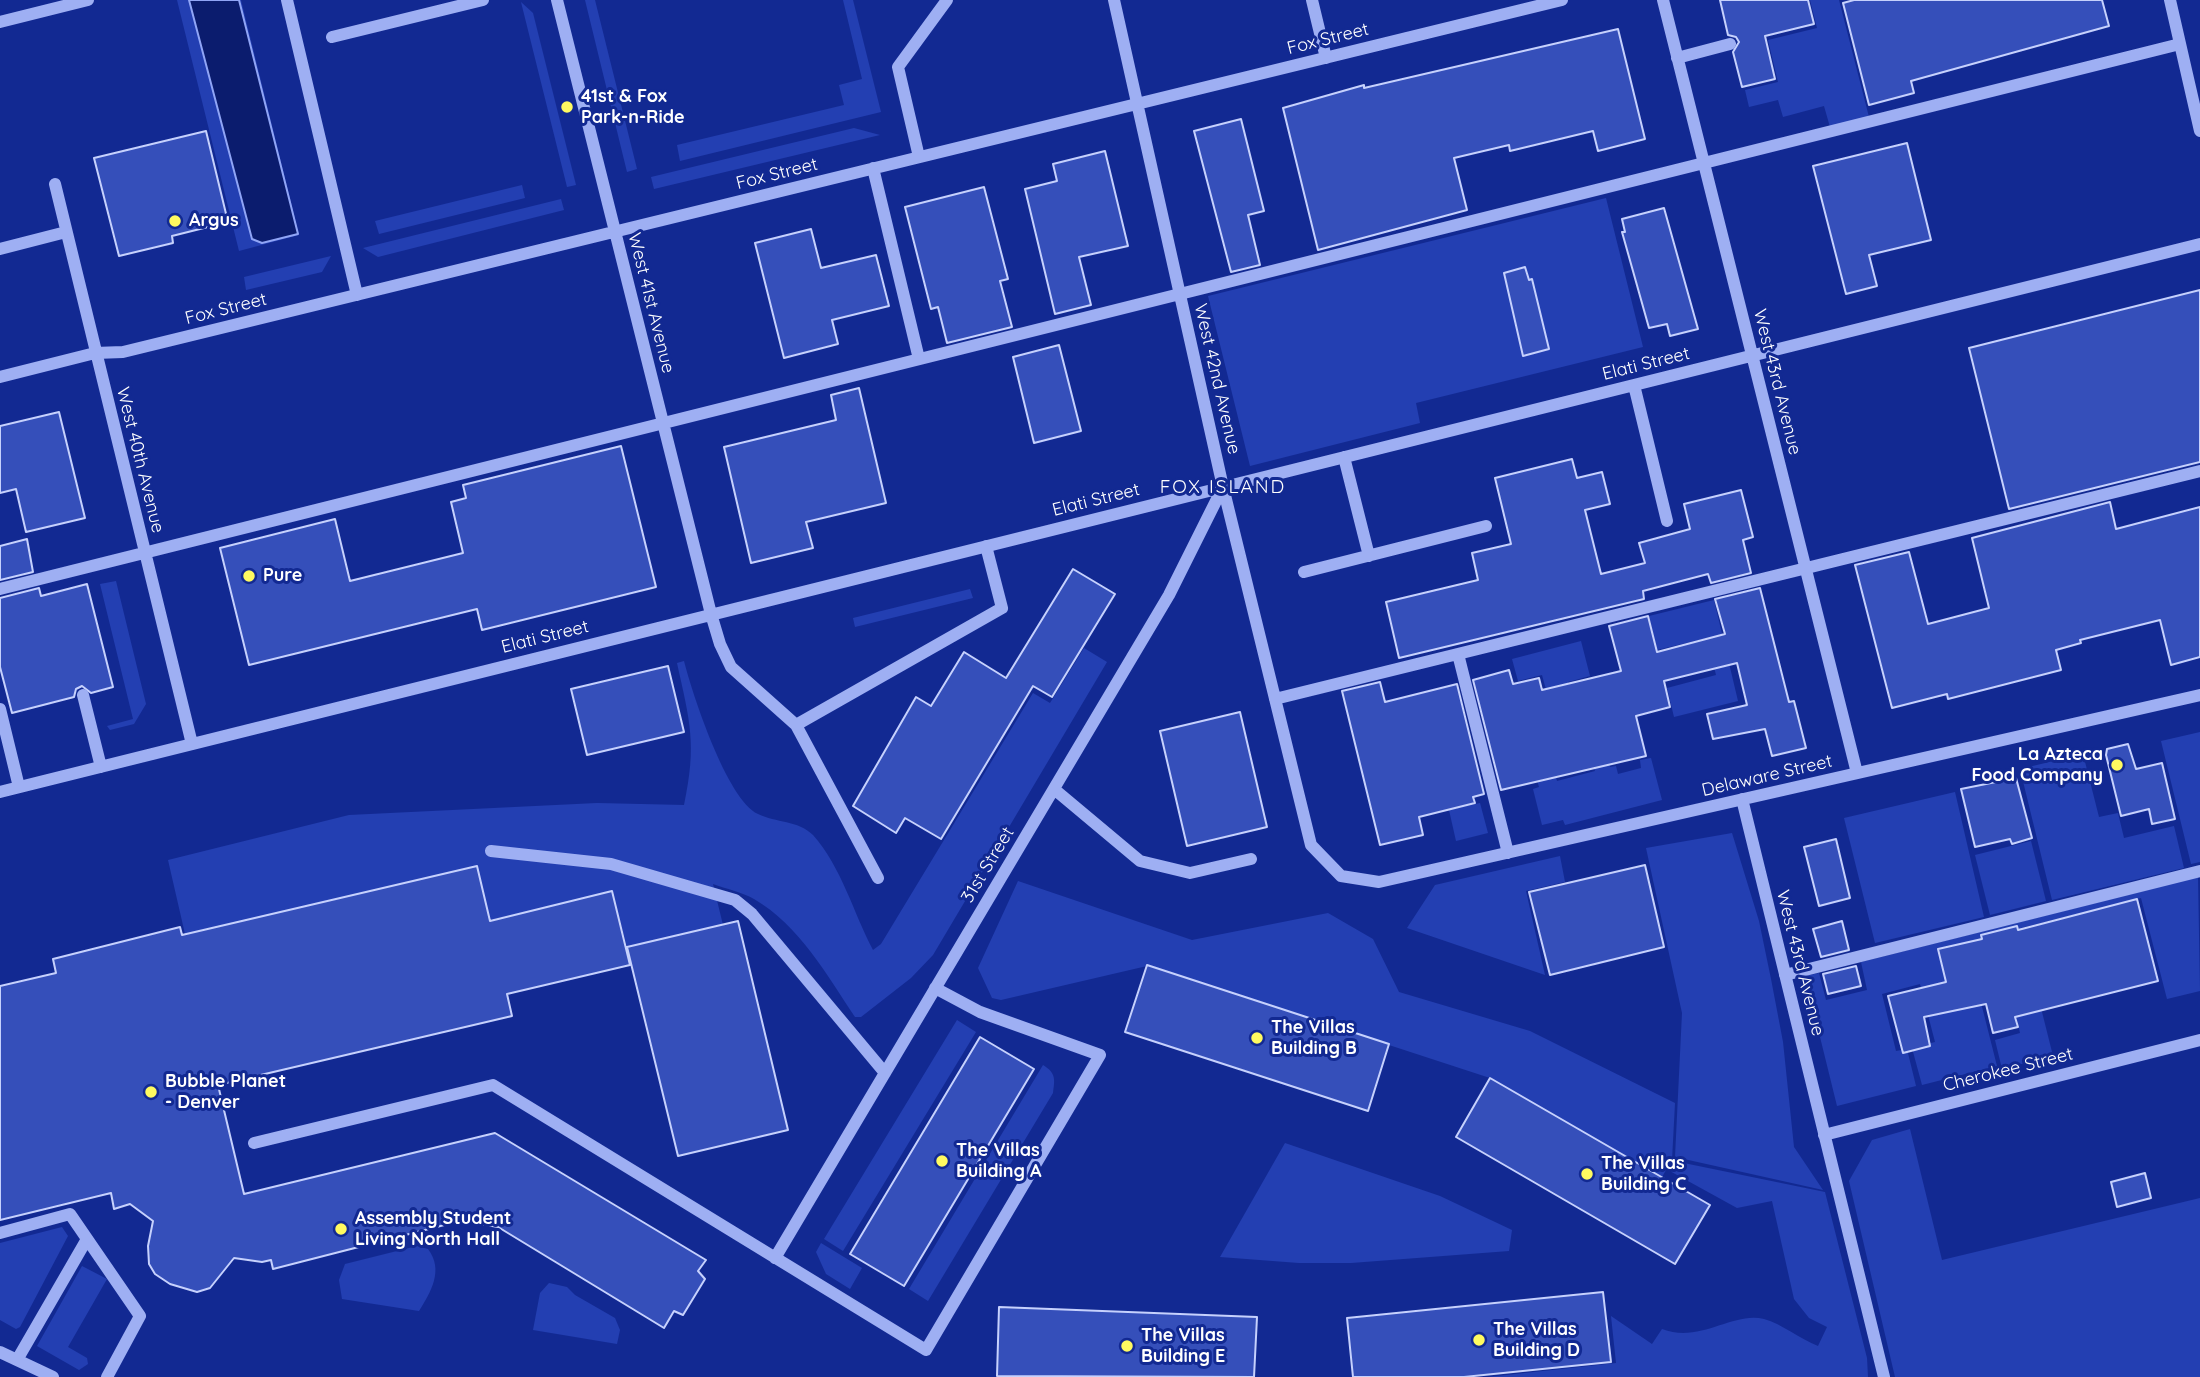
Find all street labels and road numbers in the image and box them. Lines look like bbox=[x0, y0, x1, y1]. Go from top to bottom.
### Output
street label: Fox Street bbox=[1285, 18, 1371, 60]
street label: Fox Street bbox=[734, 153, 820, 195]
street label: West 41st Avenue bbox=[623, 231, 679, 375]
street label: Fox Street bbox=[183, 288, 269, 330]
street label: West 42nd Avenue bbox=[1189, 302, 1245, 456]
street label: West 43rd Avenue bbox=[1748, 307, 1806, 457]
street label: Elati Street bbox=[1600, 343, 1692, 385]
street label: West 40th Avenue bbox=[111, 385, 169, 535]
street label: Elati Street bbox=[1050, 479, 1142, 521]
street label: Elati Street bbox=[499, 616, 591, 658]
street label: Delaware Street bbox=[1700, 750, 1834, 802]
street label: 31st Street bbox=[957, 823, 1019, 907]
street label: West 43rd Avenue bbox=[1771, 888, 1829, 1038]
street label: Cherokee Street bbox=[1941, 1043, 2075, 1097]

